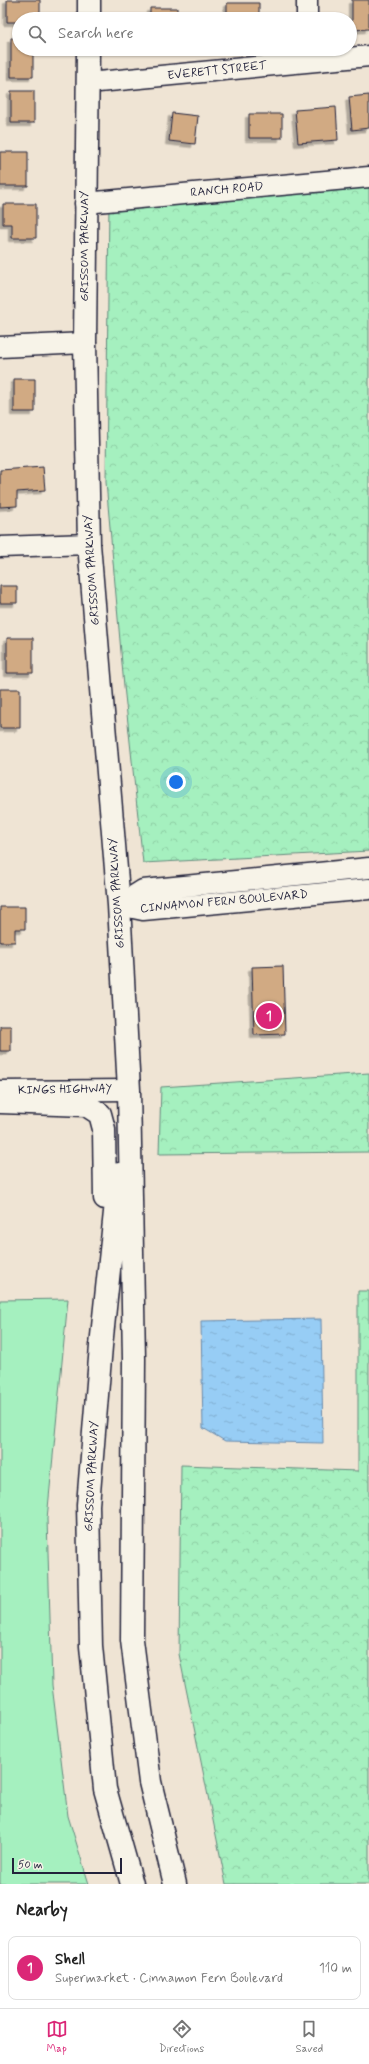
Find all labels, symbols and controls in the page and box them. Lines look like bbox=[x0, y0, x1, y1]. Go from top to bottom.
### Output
search box bbox=[12, 12, 357, 56]
icon: search bbox=[26, 23, 48, 45]
text: Search here bbox=[58, 24, 134, 44]
street label: EVERETT STREET bbox=[167, 58, 268, 84]
street label: RANCH ROAD bbox=[190, 179, 264, 201]
street label: GRISSOM PARKWAY bbox=[77, 190, 93, 302]
street label: GRISSOM PARKWAY bbox=[80, 514, 104, 626]
your location bbox=[166, 772, 186, 792]
street label: GRISSOM PARKWAY bbox=[105, 837, 129, 949]
street label: CINNAMON FERN BOULEVARD bbox=[139, 887, 309, 917]
pin: 1 bbox=[256, 1001, 282, 1031]
street label: KINGS HIGHWAY bbox=[18, 1081, 113, 1099]
street label: GRISSOM PARKWAY bbox=[81, 1420, 103, 1532]
scale bar bbox=[12, 1856, 122, 1875]
text: 50 m bbox=[18, 1858, 43, 1872]
text: Nearby bbox=[16, 1899, 68, 1921]
text: Shell bbox=[55, 1950, 85, 1970]
text: 1 bbox=[27, 1960, 33, 1977]
text: 110 m bbox=[319, 1960, 352, 1977]
text: Supermarket · Cinnamon Fern Boulevard bbox=[55, 1970, 283, 1987]
tab: Map bbox=[46, 2018, 68, 2056]
tab: Directions bbox=[159, 2018, 204, 2056]
tab: Saved bbox=[296, 2018, 323, 2056]

